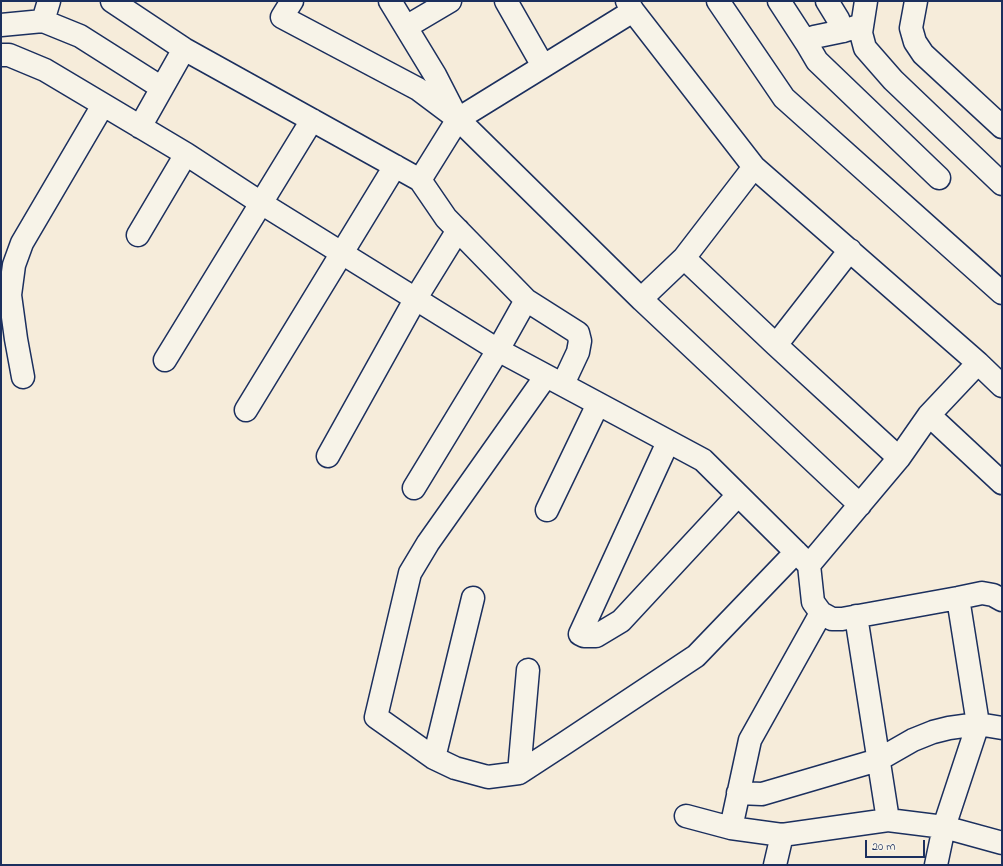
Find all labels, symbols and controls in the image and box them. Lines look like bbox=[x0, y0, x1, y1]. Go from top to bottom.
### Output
scale bar bbox=[867, 832, 927, 858]
text: 20 m bbox=[872, 838, 895, 856]

